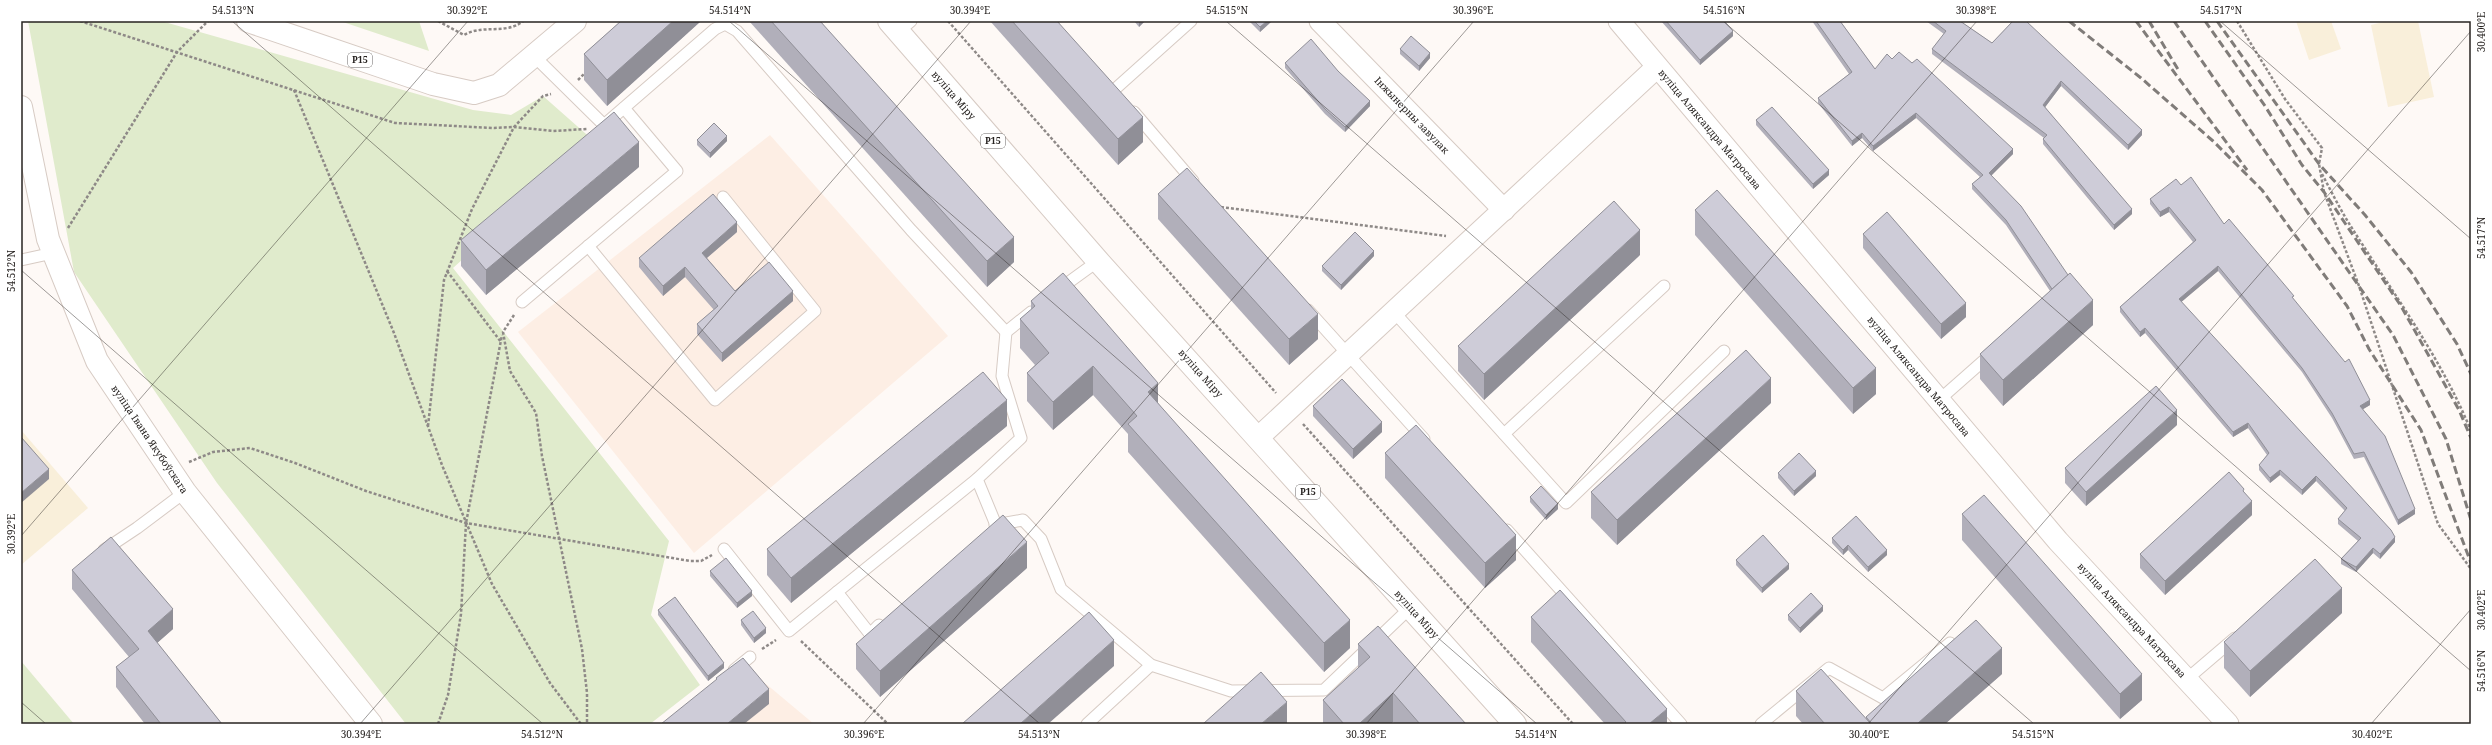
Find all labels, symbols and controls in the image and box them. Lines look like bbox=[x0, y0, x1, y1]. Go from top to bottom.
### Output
text: 54.513°N bbox=[212, 3, 254, 17]
text: 30.392°E bbox=[447, 3, 487, 17]
text: 54.514°N bbox=[709, 3, 751, 17]
text: 30.394°E bbox=[950, 3, 990, 17]
text: 54.515°N bbox=[1206, 3, 1248, 17]
text: 30.396°E bbox=[1453, 3, 1493, 17]
text: 54.516°N bbox=[1703, 3, 1745, 17]
text: 30.398°E bbox=[1956, 3, 1996, 17]
text: 54.517°N bbox=[2200, 3, 2242, 17]
text: 30.400°E bbox=[2474, 12, 2488, 52]
road number: Р15 bbox=[348, 53, 372, 67]
street label: вуліца Аляксандра Матросава bbox=[1655, 66, 1765, 192]
street label: вуліца Міру bbox=[929, 67, 979, 123]
street label: Інжынерны завулак bbox=[1372, 73, 1453, 157]
road number: Р15 bbox=[981, 134, 1005, 148]
text: 54.517°N bbox=[2474, 217, 2488, 259]
text: 54.512°N bbox=[4, 250, 18, 292]
street label: вуліца Аляксандра Матросава bbox=[1864, 313, 1974, 439]
street label: вуліца Міру bbox=[1175, 346, 1227, 400]
street label: вуліца Івана Якубоўскага bbox=[108, 382, 192, 496]
road number: Р15 bbox=[1296, 485, 1320, 499]
text: 30.392°E bbox=[4, 514, 18, 554]
street label: вуліца Аляксандра Матросава bbox=[2075, 559, 2190, 681]
street label: вуліца Міру bbox=[1391, 587, 1443, 641]
text: 30.402°E bbox=[2474, 590, 2488, 630]
text: 54.516°N bbox=[2474, 650, 2488, 692]
text: 30.394°E bbox=[341, 727, 381, 741]
text: 54.512°N bbox=[521, 727, 563, 741]
text: 30.396°E bbox=[844, 727, 884, 741]
text: 54.513°N bbox=[1018, 727, 1060, 741]
text: 30.398°E bbox=[1346, 727, 1386, 741]
text: 54.514°N bbox=[1515, 727, 1557, 741]
text: 30.400°E bbox=[1849, 727, 1889, 741]
text: 54.515°N bbox=[2012, 727, 2054, 741]
text: 30.402°E bbox=[2352, 727, 2392, 741]

